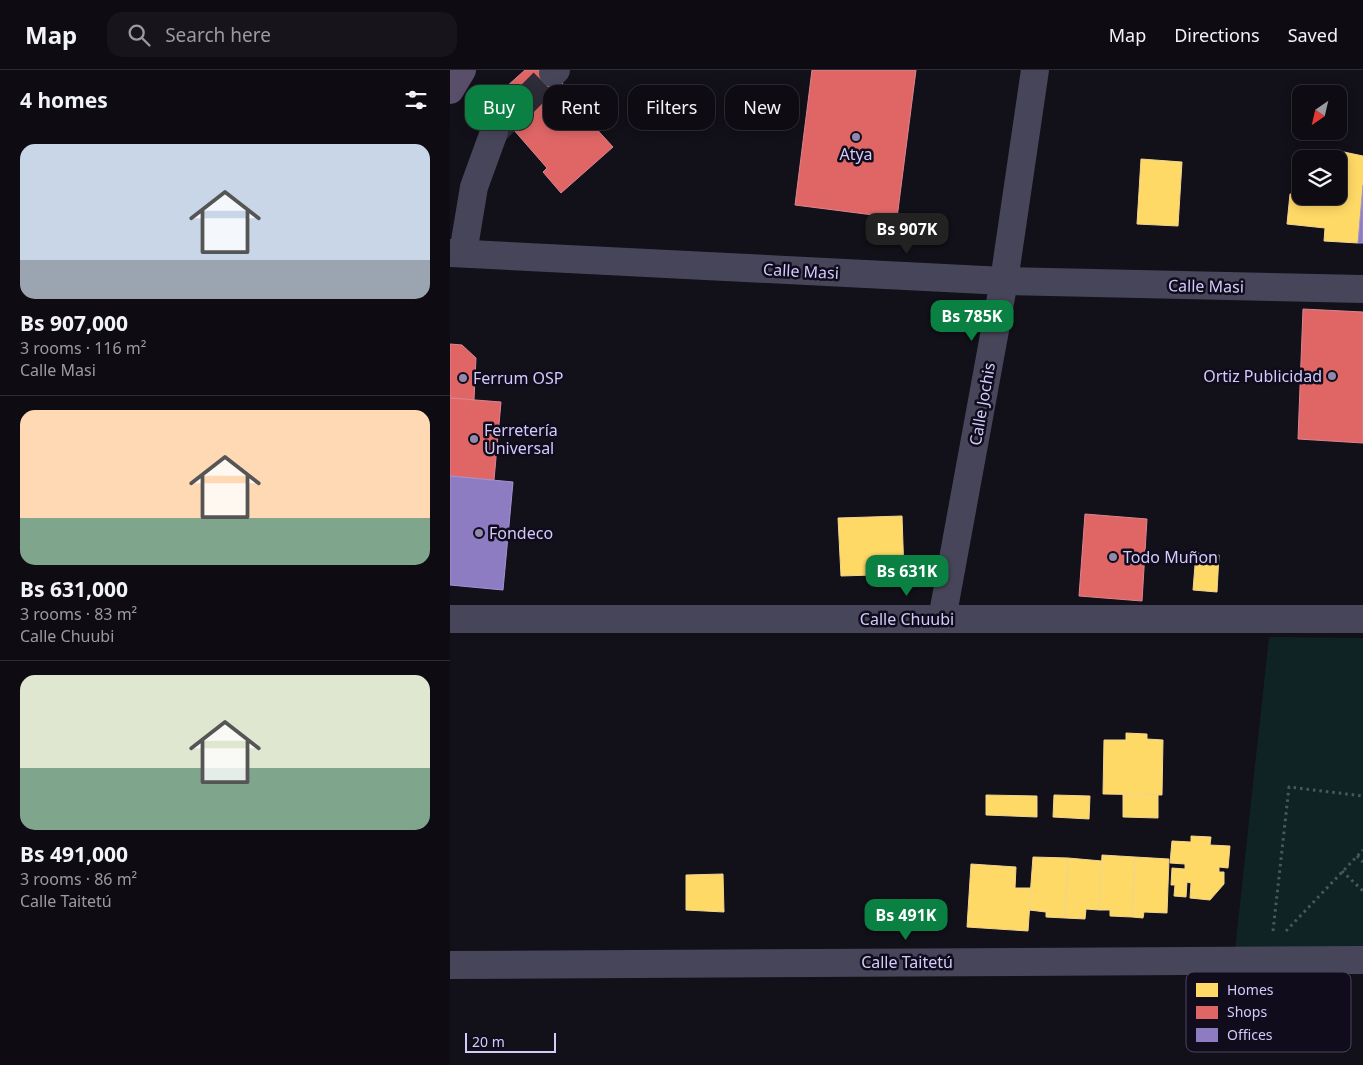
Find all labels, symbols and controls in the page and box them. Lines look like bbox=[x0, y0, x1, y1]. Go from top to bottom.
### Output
search box bbox=[107, 12, 457, 57]
text: Map bbox=[25, 18, 77, 51]
icon: search bbox=[125, 21, 153, 49]
text: Search here bbox=[165, 22, 271, 48]
text: Map bbox=[1109, 23, 1146, 47]
text: Directions bbox=[1174, 23, 1260, 47]
text: Saved bbox=[1288, 23, 1338, 47]
chip: Buy bbox=[465, 85, 533, 130]
chip: Rent bbox=[543, 85, 618, 130]
chip: Filters bbox=[628, 85, 715, 130]
chip: New bbox=[725, 85, 799, 130]
north arrow bbox=[1292, 85, 1348, 140]
map controls bbox=[1292, 85, 1347, 205]
text: 4 homes bbox=[20, 86, 108, 114]
icon: filters bbox=[402, 86, 430, 114]
marker: Atya bbox=[850, 131, 862, 143]
place label: Atya bbox=[839, 143, 873, 165]
button: layers bbox=[1292, 150, 1347, 205]
icon: home bbox=[180, 177, 270, 267]
pin: Bs 907K bbox=[861, 212, 953, 255]
text: Bs 907K bbox=[877, 218, 937, 240]
street label: Calle Masi bbox=[763, 258, 839, 284]
street label: Calle Masi bbox=[1168, 274, 1244, 298]
pin: Bs 785K bbox=[926, 300, 1018, 342]
text: Bs 785K bbox=[942, 305, 1002, 327]
text: Bs 907,000 bbox=[20, 309, 128, 337]
text: 3 rooms · 116 m² bbox=[20, 337, 146, 359]
text: Calle Masi bbox=[20, 359, 96, 381]
street label: Calle Jochis bbox=[964, 361, 1000, 447]
place label: Ortiz Publicidad bbox=[1203, 365, 1322, 387]
place label: Ferrum OSP bbox=[473, 367, 564, 389]
marker: Ortiz Publicidad bbox=[1326, 370, 1338, 382]
marker: Ferrum OSP bbox=[457, 372, 469, 384]
place label: Ferretería Universal bbox=[484, 419, 558, 459]
marker: Ferretería Universal bbox=[468, 433, 480, 445]
icon: home bbox=[180, 442, 270, 532]
place label: Fondeco bbox=[489, 522, 553, 544]
marker: Fondeco bbox=[473, 527, 485, 539]
place label: Todo Muñon bbox=[1123, 546, 1218, 568]
marker: Todo Muñon bbox=[1107, 551, 1119, 563]
pin: Bs 631K bbox=[861, 554, 953, 597]
text: Bs 631K bbox=[877, 560, 937, 582]
text: Bs 631,000 bbox=[20, 575, 128, 603]
text: 3 rooms · 83 m² bbox=[20, 603, 137, 625]
street label: Calle Chuubi bbox=[860, 608, 954, 630]
text: Calle Chuubi bbox=[20, 625, 114, 647]
icon: home bbox=[180, 707, 270, 797]
text: Bs 491,000 bbox=[20, 840, 128, 868]
text: 3 rooms · 86 m² bbox=[20, 868, 137, 890]
text: Calle Taitetú bbox=[20, 890, 112, 912]
pin: Bs 491K bbox=[860, 898, 952, 941]
text: Bs 491K bbox=[876, 904, 936, 926]
street label: Calle Taitetú bbox=[861, 951, 953, 973]
legend bbox=[1186, 972, 1351, 1052]
text: Homes bbox=[1227, 980, 1274, 999]
text: Shops bbox=[1227, 1002, 1267, 1021]
text: Offices bbox=[1227, 1025, 1273, 1044]
scale bar bbox=[465, 1030, 556, 1053]
text: 20 m bbox=[472, 1032, 505, 1051]

